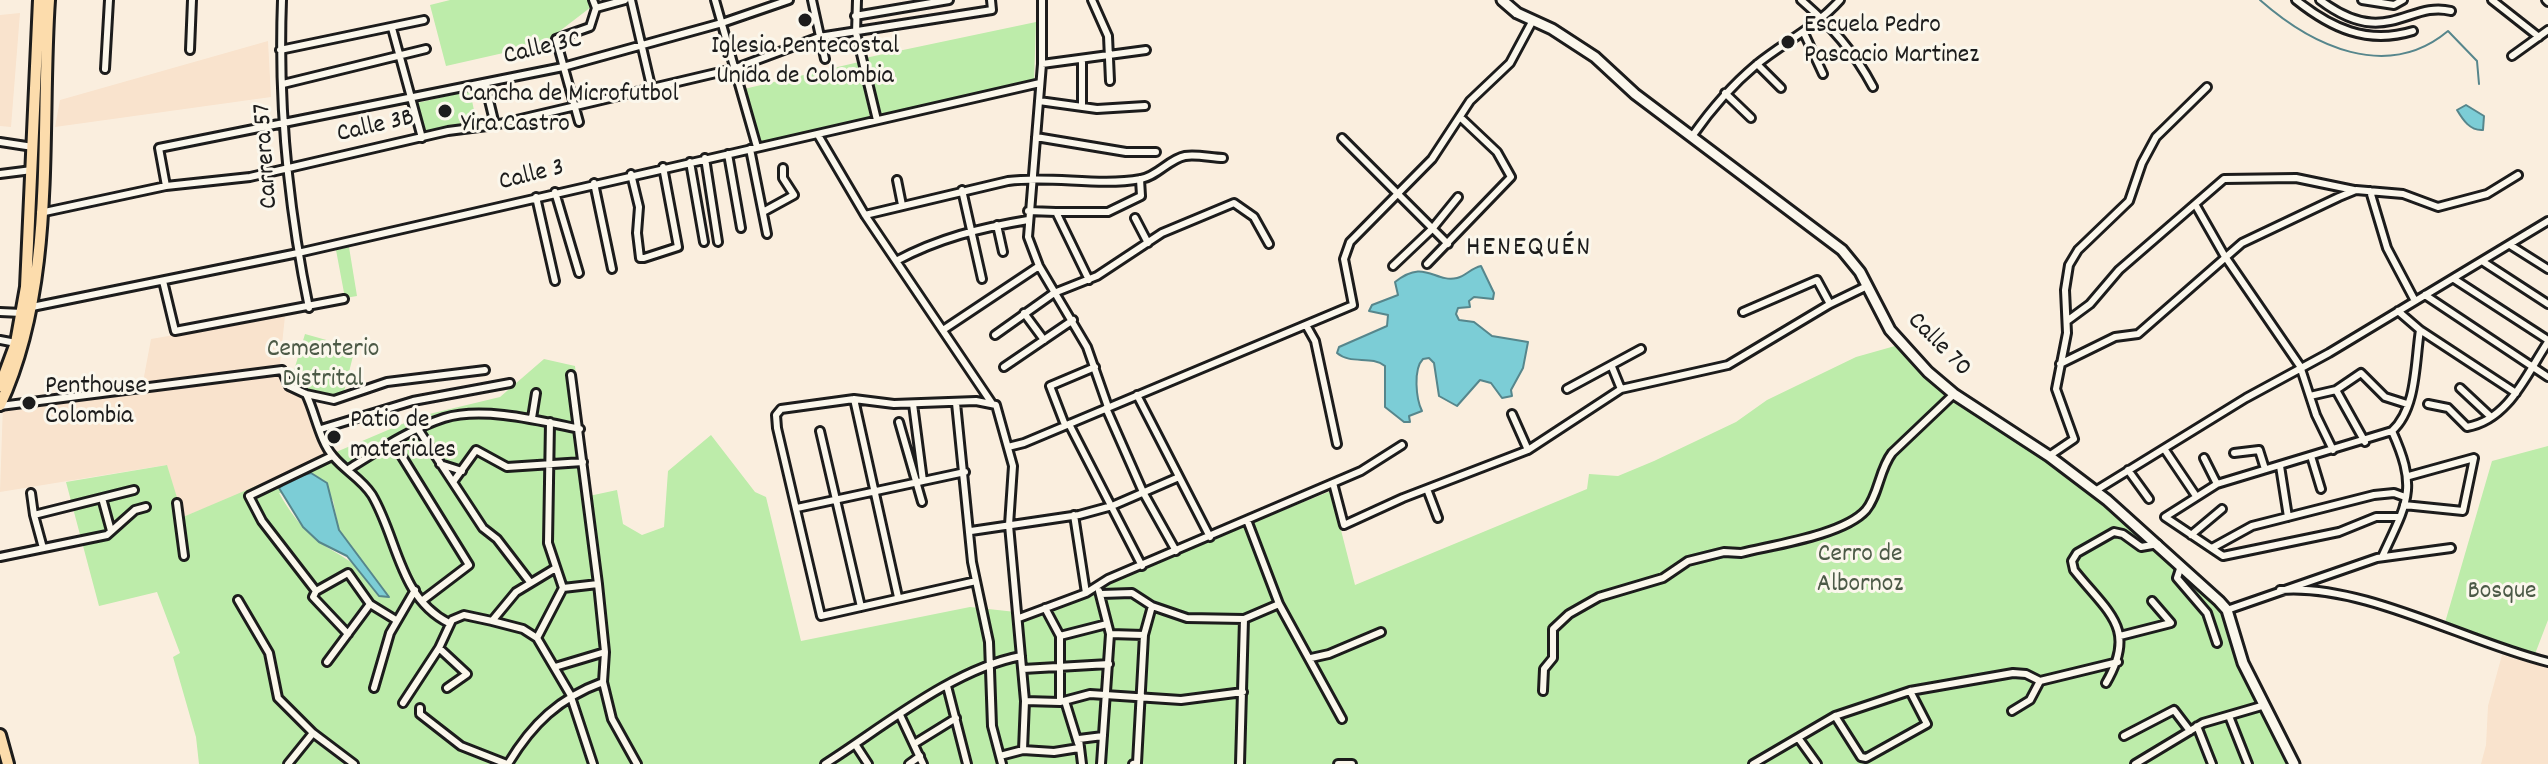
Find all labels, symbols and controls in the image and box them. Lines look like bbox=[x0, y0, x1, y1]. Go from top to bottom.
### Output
marker: Iglesia Pentecostal Unida de Colombia bbox=[796, 11, 814, 29]
place label: Escuela Pedro Pascacio Martinez bbox=[1804, 11, 1979, 72]
street label: Calle 3C bbox=[501, 26, 585, 74]
place label: Iglesia Pentecostal Unida de Colombia bbox=[711, 32, 899, 94]
marker: Escuela Pedro Pascacio Martinez bbox=[1779, 33, 1797, 51]
place label: Cancha de Microfutbol Yira Castro bbox=[461, 80, 679, 142]
street label: Carrera 57 bbox=[249, 102, 287, 210]
marker: Cancha de Microfutbol Yira Castro bbox=[436, 102, 454, 120]
street label: Calle 3B bbox=[334, 104, 418, 152]
street label: Calle 3 bbox=[496, 154, 568, 200]
district label: HENEQUÉN bbox=[1466, 233, 1592, 267]
street label: Calle 70 bbox=[1899, 307, 1977, 385]
park label: Cementerio Distrital bbox=[267, 335, 379, 396]
place label: Penthouse Colombia bbox=[45, 372, 147, 434]
marker: Penthouse Colombia bbox=[20, 394, 38, 412]
place label: Patio de materiales bbox=[350, 406, 456, 468]
marker: Patio de materiales bbox=[325, 428, 343, 446]
park label: Cerro de Albornoz bbox=[1817, 540, 1903, 602]
park label: Bosque bbox=[2467, 577, 2537, 609]

